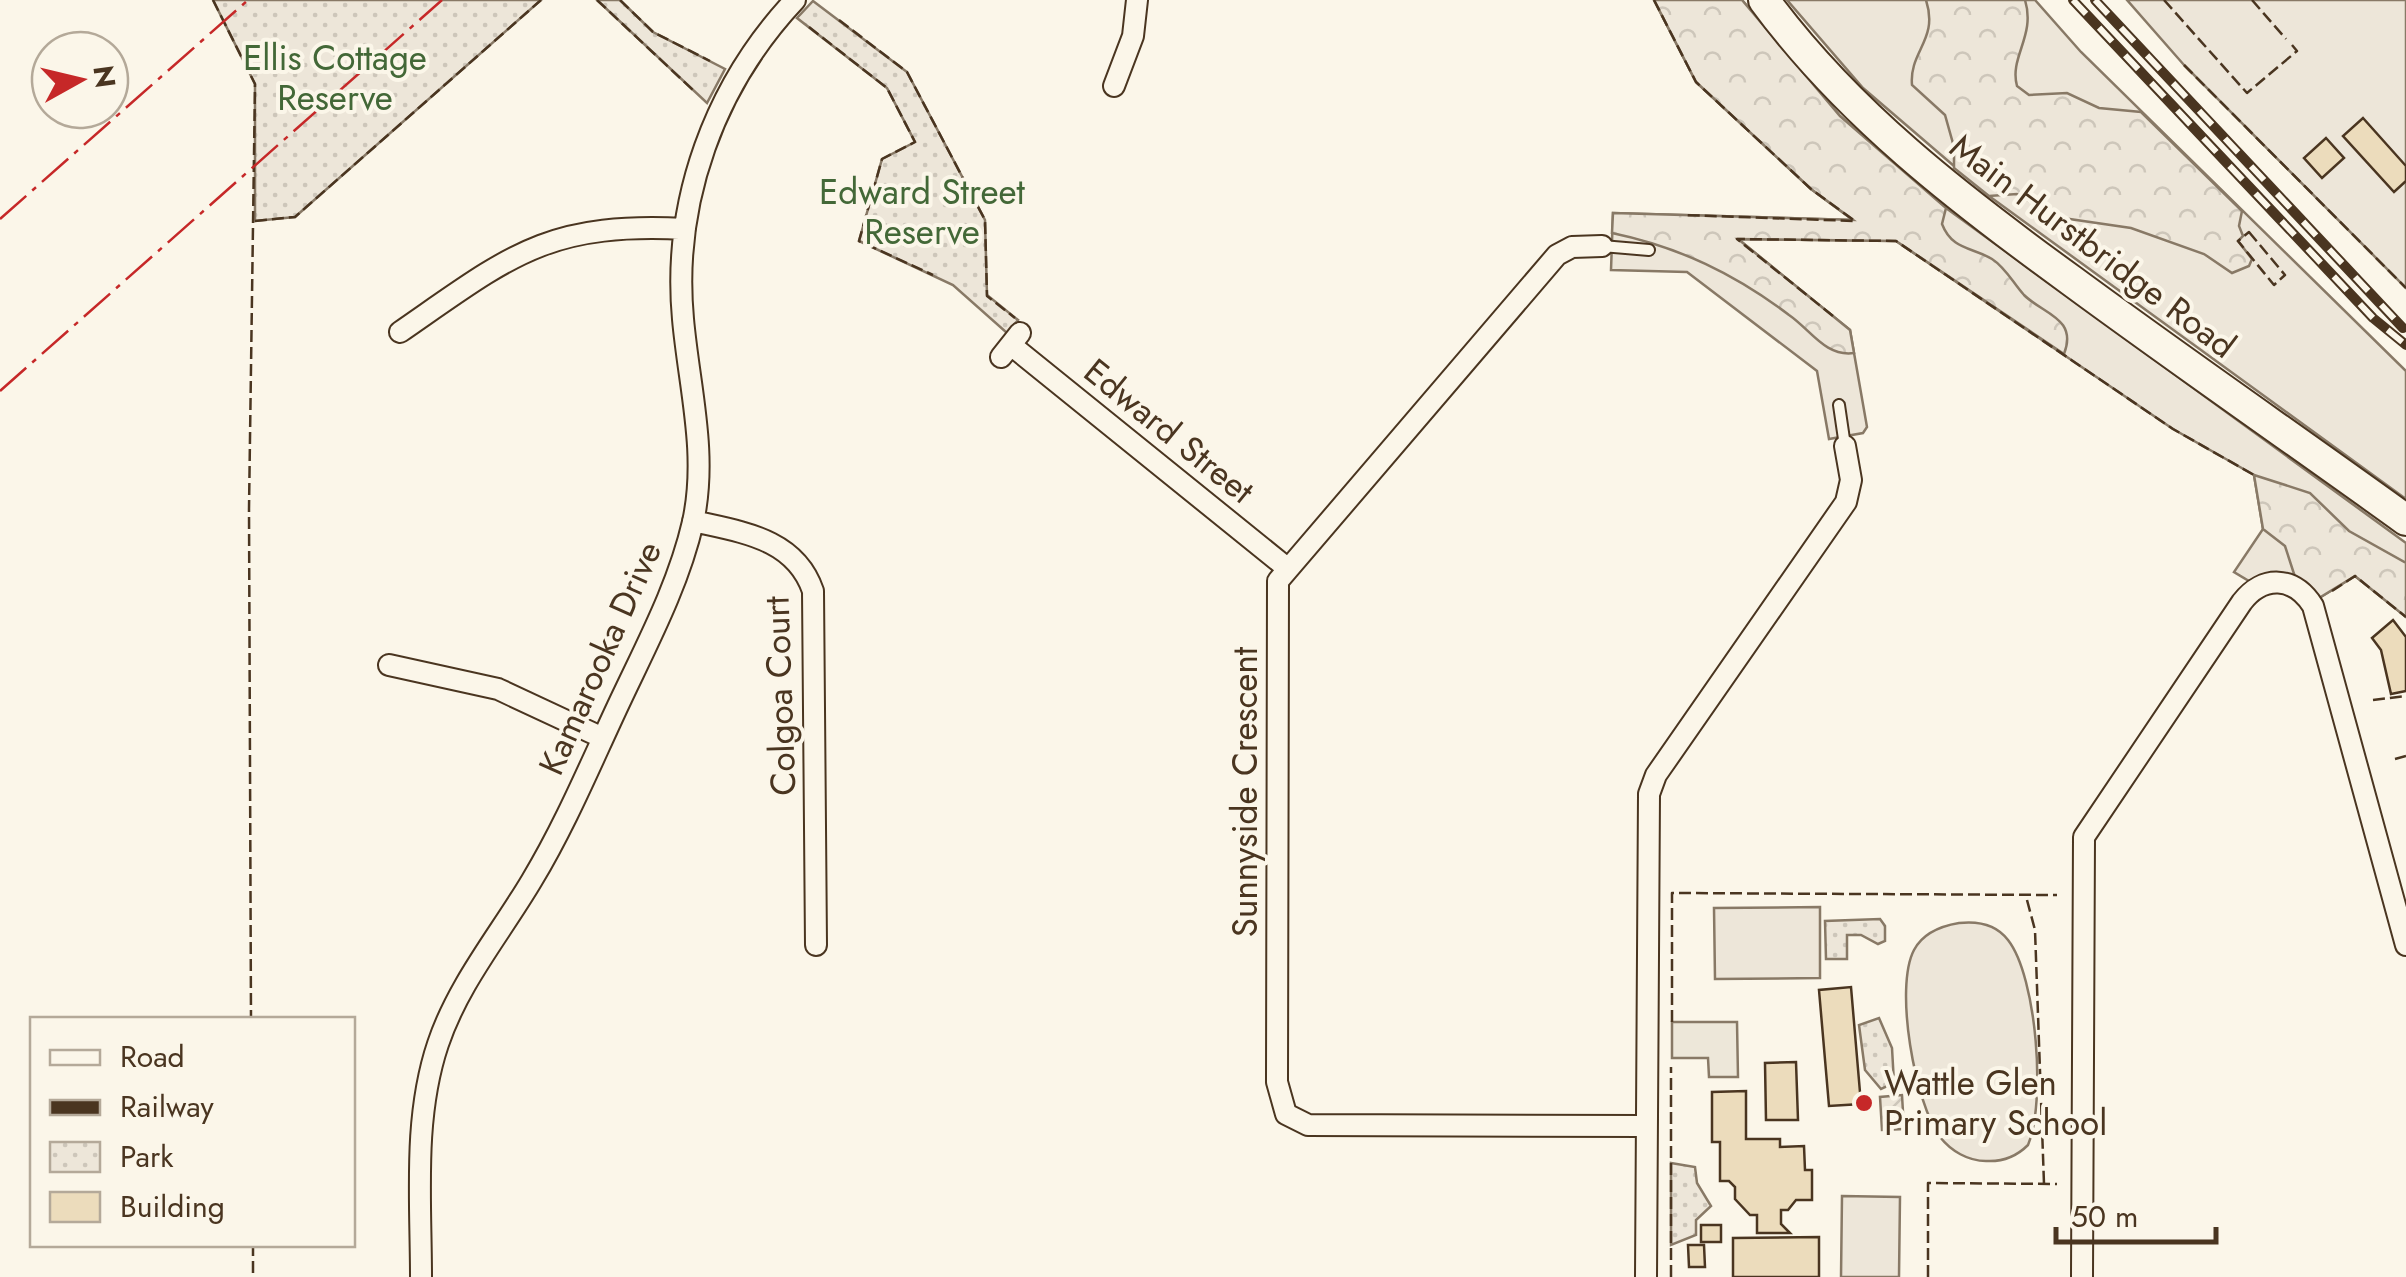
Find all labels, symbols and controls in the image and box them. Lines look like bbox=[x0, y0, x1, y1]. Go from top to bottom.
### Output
north arrow bbox=[30, 30, 130, 130]
park label: Ellis Cottage Reserve bbox=[243, 33, 427, 123]
text: N bbox=[82, 63, 126, 90]
street label: Main Hurstbridge Road bbox=[1940, 122, 2246, 370]
park label: Edward Street Reserve bbox=[819, 167, 1025, 257]
street label: Edward Street bbox=[1073, 347, 1265, 516]
street label: Kamarooka Drive bbox=[526, 533, 674, 783]
street label: Colgoa Court bbox=[752, 595, 808, 797]
street label: Sunnyside Crescent bbox=[1220, 646, 1270, 937]
legend bbox=[30, 1017, 355, 1247]
text: Road bbox=[120, 1035, 185, 1078]
place label: Wattle Glen Primary School bbox=[1884, 1058, 2107, 1148]
text: Railway bbox=[120, 1085, 215, 1128]
marker: Wattle Glen Primary School bbox=[1853, 1092, 1875, 1114]
text: Park bbox=[120, 1135, 174, 1178]
scale bar bbox=[2056, 1182, 2216, 1244]
text: Building bbox=[120, 1185, 225, 1228]
text: 50 m bbox=[2071, 1195, 2138, 1238]

